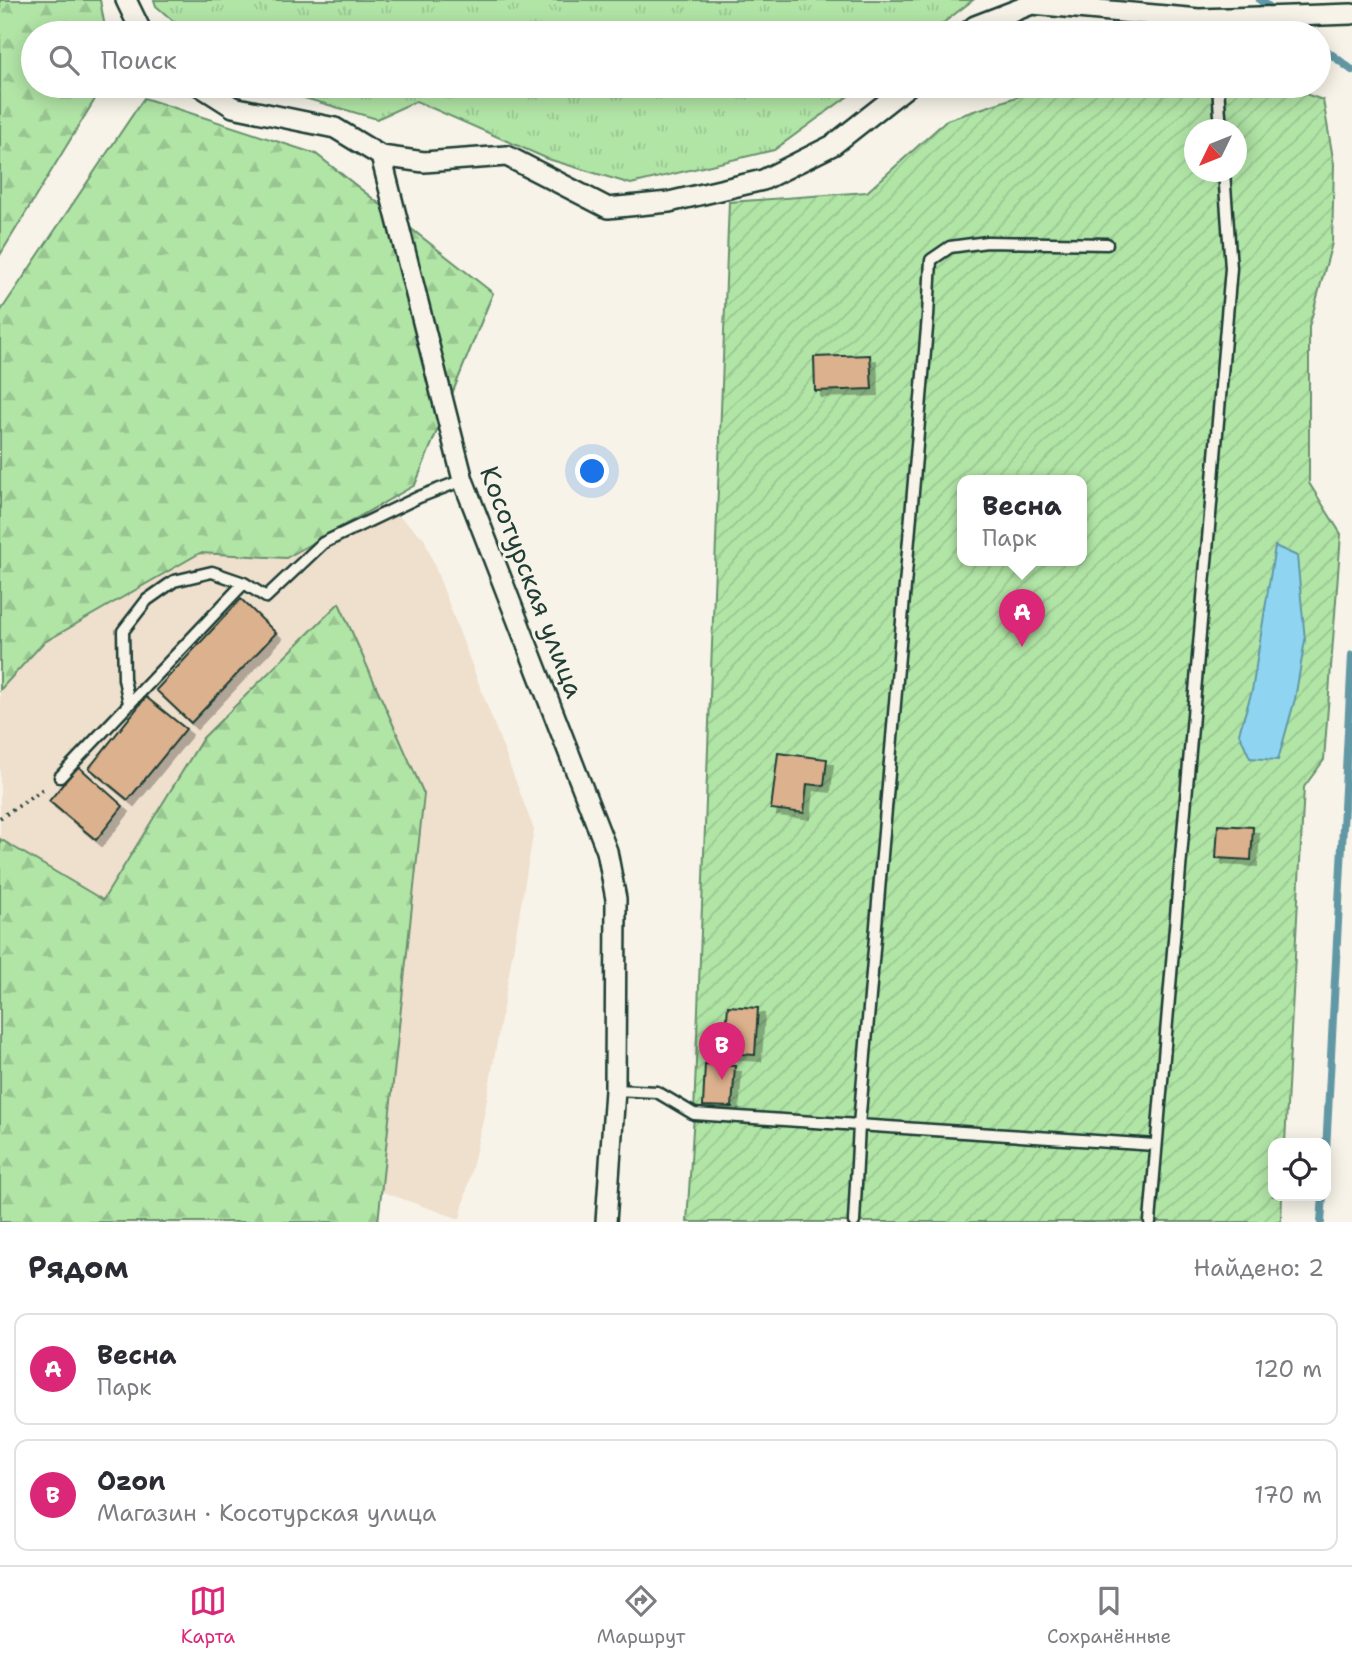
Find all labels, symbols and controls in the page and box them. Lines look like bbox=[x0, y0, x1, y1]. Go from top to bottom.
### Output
search box bbox=[21, 21, 1331, 98]
icon: search bbox=[45, 41, 83, 79]
text: Поиск bbox=[101, 42, 177, 77]
north arrow bbox=[1184, 119, 1247, 182]
your location bbox=[575, 454, 609, 488]
street label: Косотурская улица bbox=[472, 461, 593, 703]
popup bbox=[957, 475, 1087, 566]
text: Весна bbox=[982, 488, 1062, 523]
text: Парк bbox=[982, 523, 1037, 553]
pin: A bbox=[999, 589, 1045, 647]
pin: B bbox=[699, 1022, 745, 1080]
map controls bbox=[1268, 1138, 1331, 1201]
button: locate bbox=[1268, 1138, 1331, 1201]
text: Рядом bbox=[28, 1247, 128, 1288]
text: Найдено: 2 bbox=[1194, 1253, 1324, 1283]
text: Весна bbox=[97, 1337, 177, 1372]
text: A bbox=[44, 1354, 62, 1384]
text: 120 m bbox=[1254, 1354, 1322, 1384]
text: Парк bbox=[97, 1372, 152, 1402]
text: Ozon bbox=[97, 1463, 166, 1498]
text: B bbox=[46, 1480, 60, 1510]
text: 170 m bbox=[1254, 1480, 1322, 1510]
text: Магазин · Косотурская улица bbox=[97, 1498, 436, 1528]
tab: Карта bbox=[181, 1582, 235, 1649]
tab: Маршрут bbox=[597, 1582, 685, 1649]
tab: Сохранённые bbox=[1047, 1582, 1171, 1649]

